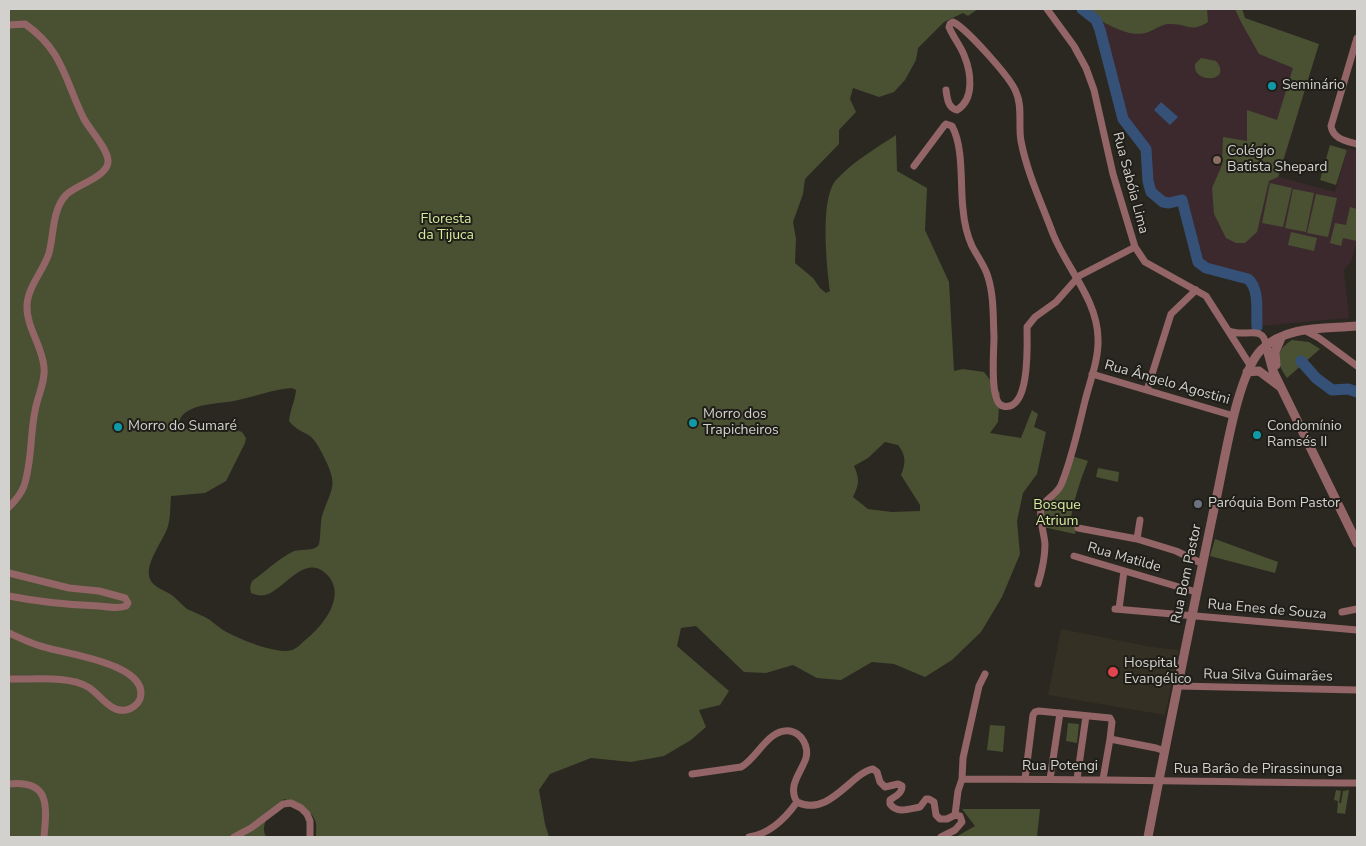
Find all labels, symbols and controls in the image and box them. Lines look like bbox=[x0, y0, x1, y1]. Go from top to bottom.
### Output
place label: Seminário bbox=[1282, 78, 1345, 94]
marker: Seminário bbox=[1266, 80, 1278, 92]
street label: Rua Sabóia Lima bbox=[1108, 130, 1152, 236]
place label: Colégio Batista Shepard bbox=[1227, 144, 1327, 176]
marker: Colégio Batista Shepard bbox=[1211, 154, 1223, 166]
park label: Floresta da Tijuca bbox=[418, 212, 474, 244]
street label: Rua Ângelo Agostini bbox=[1102, 357, 1232, 409]
place label: Morro dos Trapicheiros bbox=[703, 407, 779, 440]
marker: Morro dos Trapicheiros bbox=[687, 417, 699, 429]
place label: Morro do Sumaré bbox=[128, 419, 237, 435]
place label: Condomínio Ramsés II bbox=[1267, 419, 1342, 452]
marker: Morro do Sumaré bbox=[112, 421, 124, 433]
marker: Condomínio Ramsés II bbox=[1251, 429, 1263, 441]
place label: Paróquia Bom Pastor bbox=[1208, 496, 1340, 512]
park label: Bosque Atrium bbox=[1033, 498, 1081, 530]
marker: Paróquia Bom Pastor bbox=[1192, 498, 1204, 510]
street label: Rua Bom Pastor bbox=[1168, 523, 1206, 625]
street label: Rua Matilde bbox=[1085, 540, 1163, 576]
street label: Rua Enes de Souza bbox=[1207, 596, 1327, 624]
place label: Hospital Evangélico bbox=[1124, 656, 1192, 689]
marker: Hospital Evangélico bbox=[1106, 665, 1120, 679]
street label: Rua Silva Guimarães bbox=[1203, 666, 1333, 686]
street label: Rua Potengi bbox=[1022, 759, 1098, 775]
street label: Rua Barão de Pirassinunga bbox=[1174, 762, 1342, 778]

